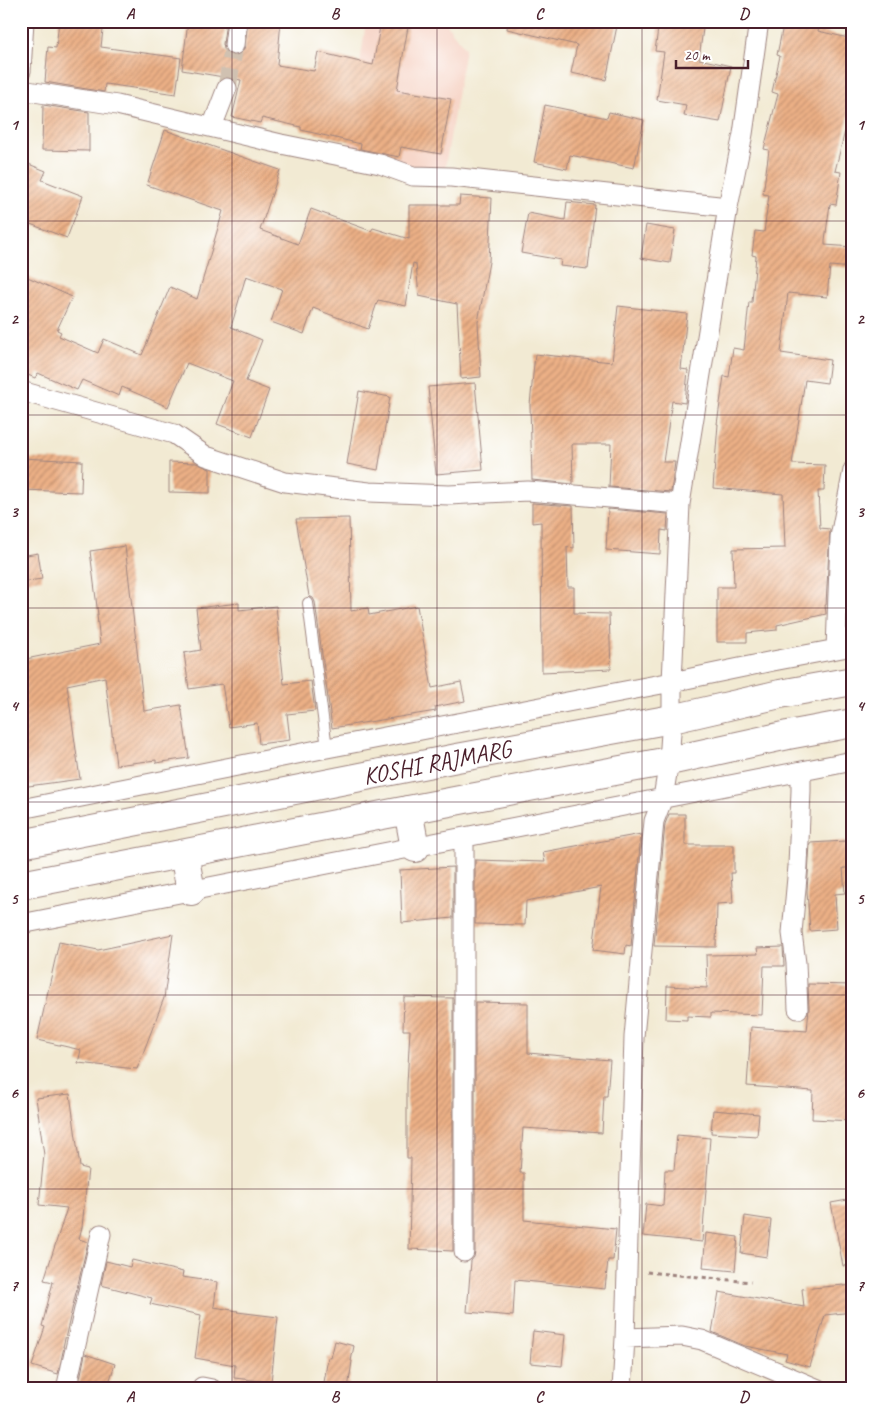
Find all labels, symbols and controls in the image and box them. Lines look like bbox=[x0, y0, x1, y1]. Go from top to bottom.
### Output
text: A bbox=[126, 4, 136, 24]
text: B bbox=[331, 4, 341, 24]
text: C bbox=[535, 4, 545, 24]
text: D bbox=[739, 4, 750, 24]
scale bar bbox=[676, 38, 749, 70]
text: 20 m bbox=[684, 46, 711, 65]
text: 1 bbox=[10, 115, 19, 135]
text: 1 bbox=[856, 115, 865, 135]
text: 2 bbox=[10, 309, 19, 329]
text: 2 bbox=[856, 309, 865, 329]
text: 3 bbox=[10, 502, 19, 522]
text: 3 bbox=[856, 502, 865, 522]
text: 4 bbox=[10, 696, 19, 716]
text: 4 bbox=[856, 696, 865, 716]
street label: KOSHI RAJMARG bbox=[361, 733, 515, 791]
text: 5 bbox=[11, 889, 20, 909]
text: 5 bbox=[857, 889, 866, 909]
text: 6 bbox=[10, 1083, 19, 1103]
text: 6 bbox=[856, 1083, 865, 1103]
text: 7 bbox=[10, 1276, 19, 1296]
text: 7 bbox=[856, 1276, 865, 1296]
text: A bbox=[126, 1387, 136, 1407]
text: B bbox=[331, 1387, 341, 1407]
text: C bbox=[535, 1387, 545, 1407]
text: D bbox=[739, 1387, 750, 1407]

